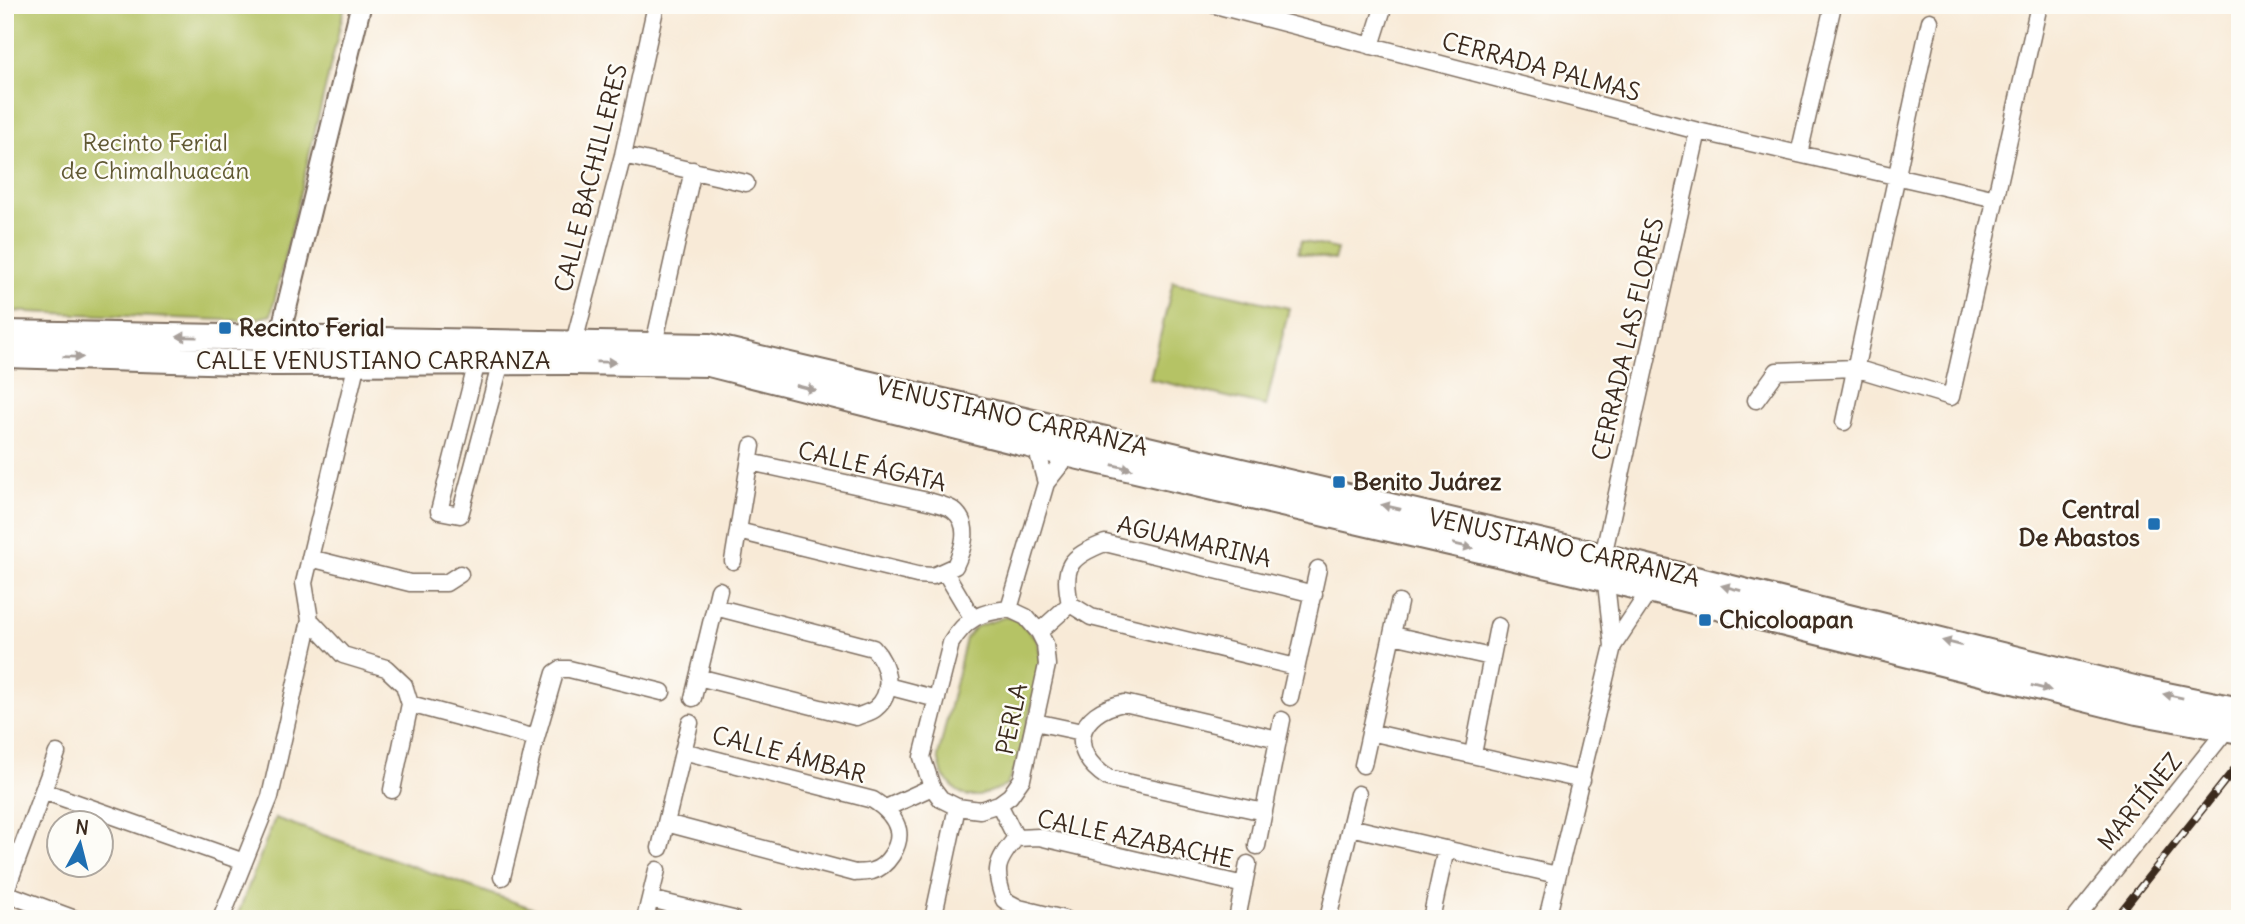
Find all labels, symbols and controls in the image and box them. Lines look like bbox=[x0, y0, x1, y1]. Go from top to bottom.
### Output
street label: CERRADA PALMAS bbox=[1439, 25, 1644, 107]
street label: CALLE BACHILLERES bbox=[547, 60, 633, 295]
park label: Recinto Ferial de Chimalhuacán bbox=[61, 127, 249, 185]
street label: CERRADA LAS FLORES bbox=[1585, 215, 1670, 463]
place label: Recinto Ferial bbox=[239, 312, 385, 342]
marker: Recinto Ferial bbox=[217, 320, 233, 336]
one-way arrow bbox=[176, 331, 198, 343]
street label: CALLE VENUSTIANO CARRANZA bbox=[196, 345, 550, 375]
one-way arrow bbox=[63, 351, 85, 362]
one-way arrow bbox=[595, 357, 617, 368]
street label: VENUSTIANO CARRANZA bbox=[874, 370, 1151, 462]
one-way arrow bbox=[795, 383, 817, 394]
street label: CALLE ÁGATA bbox=[795, 434, 949, 498]
one-way arrow bbox=[1111, 462, 1133, 473]
place label: Benito Juárez bbox=[1353, 466, 1502, 496]
marker: Benito Juárez bbox=[1331, 474, 1347, 490]
place label: Central De Abastos bbox=[2019, 494, 2140, 552]
one-way arrow bbox=[1380, 501, 1402, 512]
street label: VENUSTIANO CARRANZA bbox=[1426, 501, 1703, 593]
street label: AGUAMARINA bbox=[1114, 509, 1274, 573]
marker: Central De Abastos bbox=[2146, 516, 2162, 532]
one-way arrow bbox=[1452, 541, 1474, 552]
one-way arrow bbox=[1720, 582, 1742, 593]
place label: Chicoloapan bbox=[1719, 604, 1853, 634]
marker: Chicoloapan bbox=[1697, 612, 1713, 628]
one-way arrow bbox=[1941, 637, 1963, 648]
street label: PERLA bbox=[989, 680, 1033, 757]
one-way arrow bbox=[2030, 683, 2052, 694]
one-way arrow bbox=[2162, 691, 2184, 702]
street label: CALLE ÁMBAR bbox=[709, 719, 870, 789]
street label: MARTÍNEZ bbox=[2091, 746, 2188, 856]
street label: CALLE AZABACHE bbox=[1034, 803, 1236, 873]
north arrow bbox=[46, 808, 116, 878]
text: N bbox=[74, 814, 90, 840]

